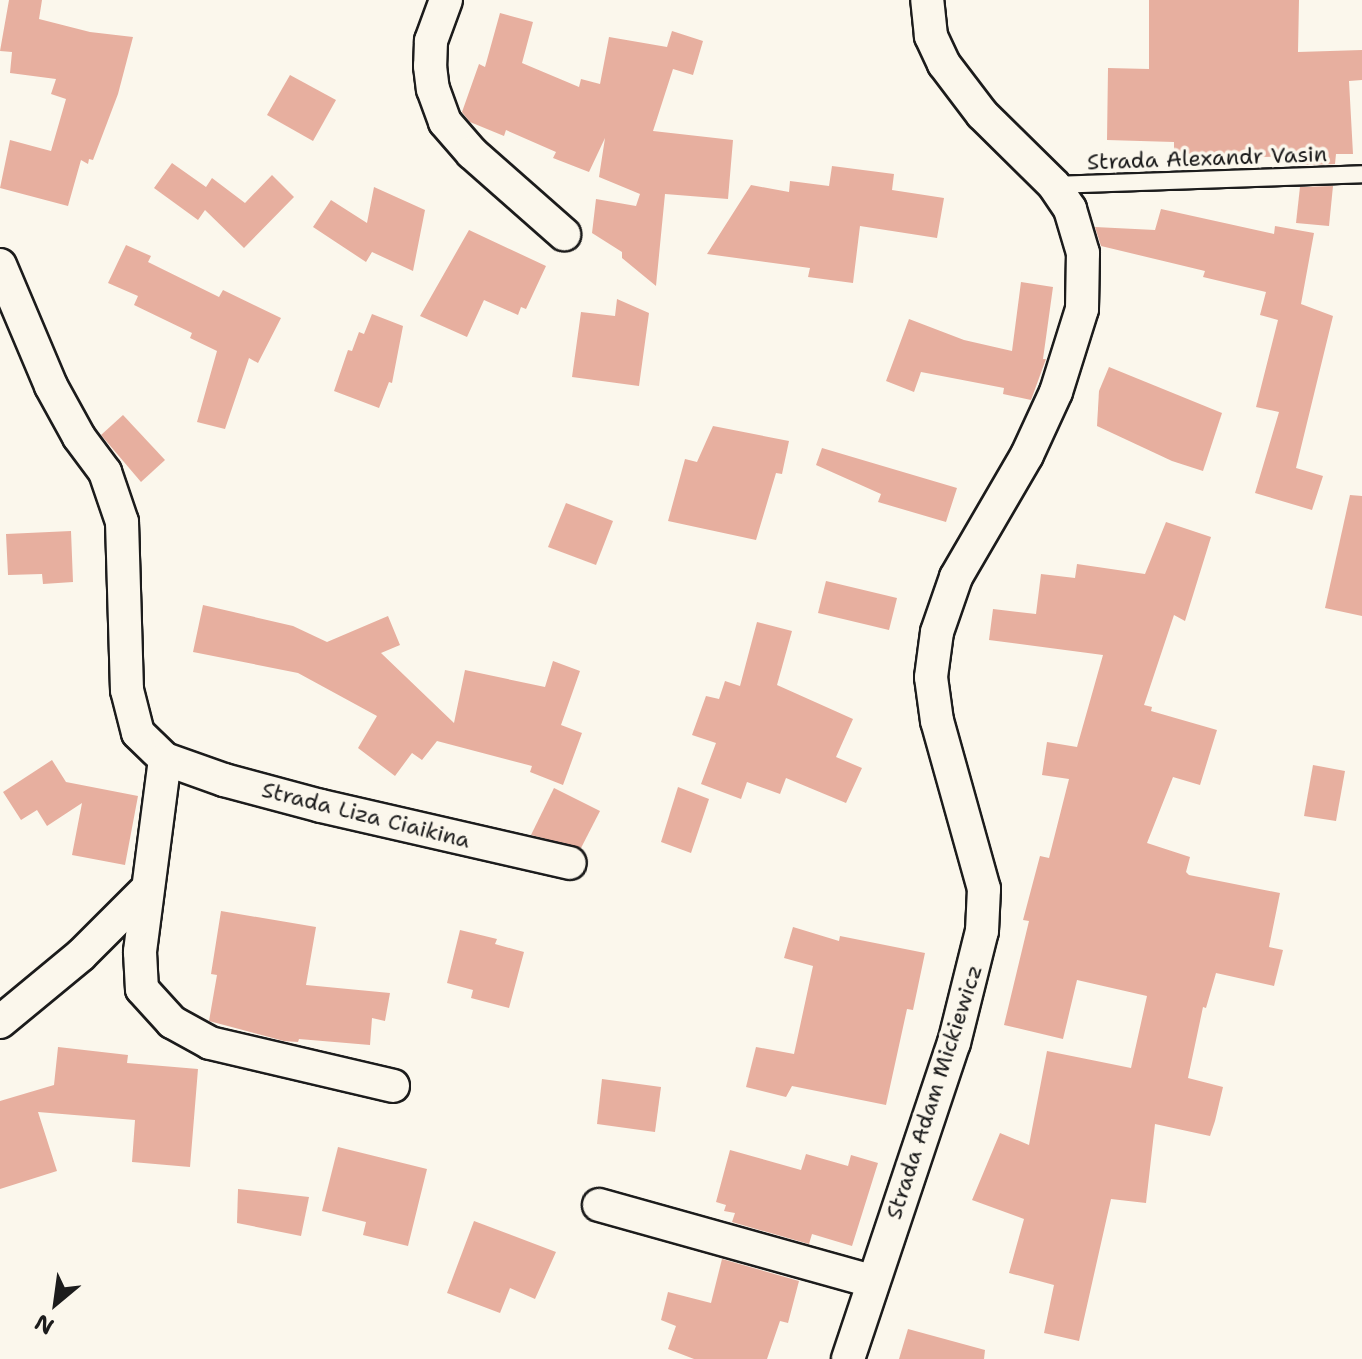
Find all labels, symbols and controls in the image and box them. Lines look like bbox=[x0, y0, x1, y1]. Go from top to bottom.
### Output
street label: Strada Alexandr Vasin bbox=[1087, 141, 1327, 175]
street label: Strada Liza Ciaikina bbox=[259, 776, 473, 854]
street label: Strada Adam Mickiewicz bbox=[880, 962, 988, 1222]
north arrow bbox=[16, 1263, 96, 1343]
text: N bbox=[29, 1308, 59, 1341]

